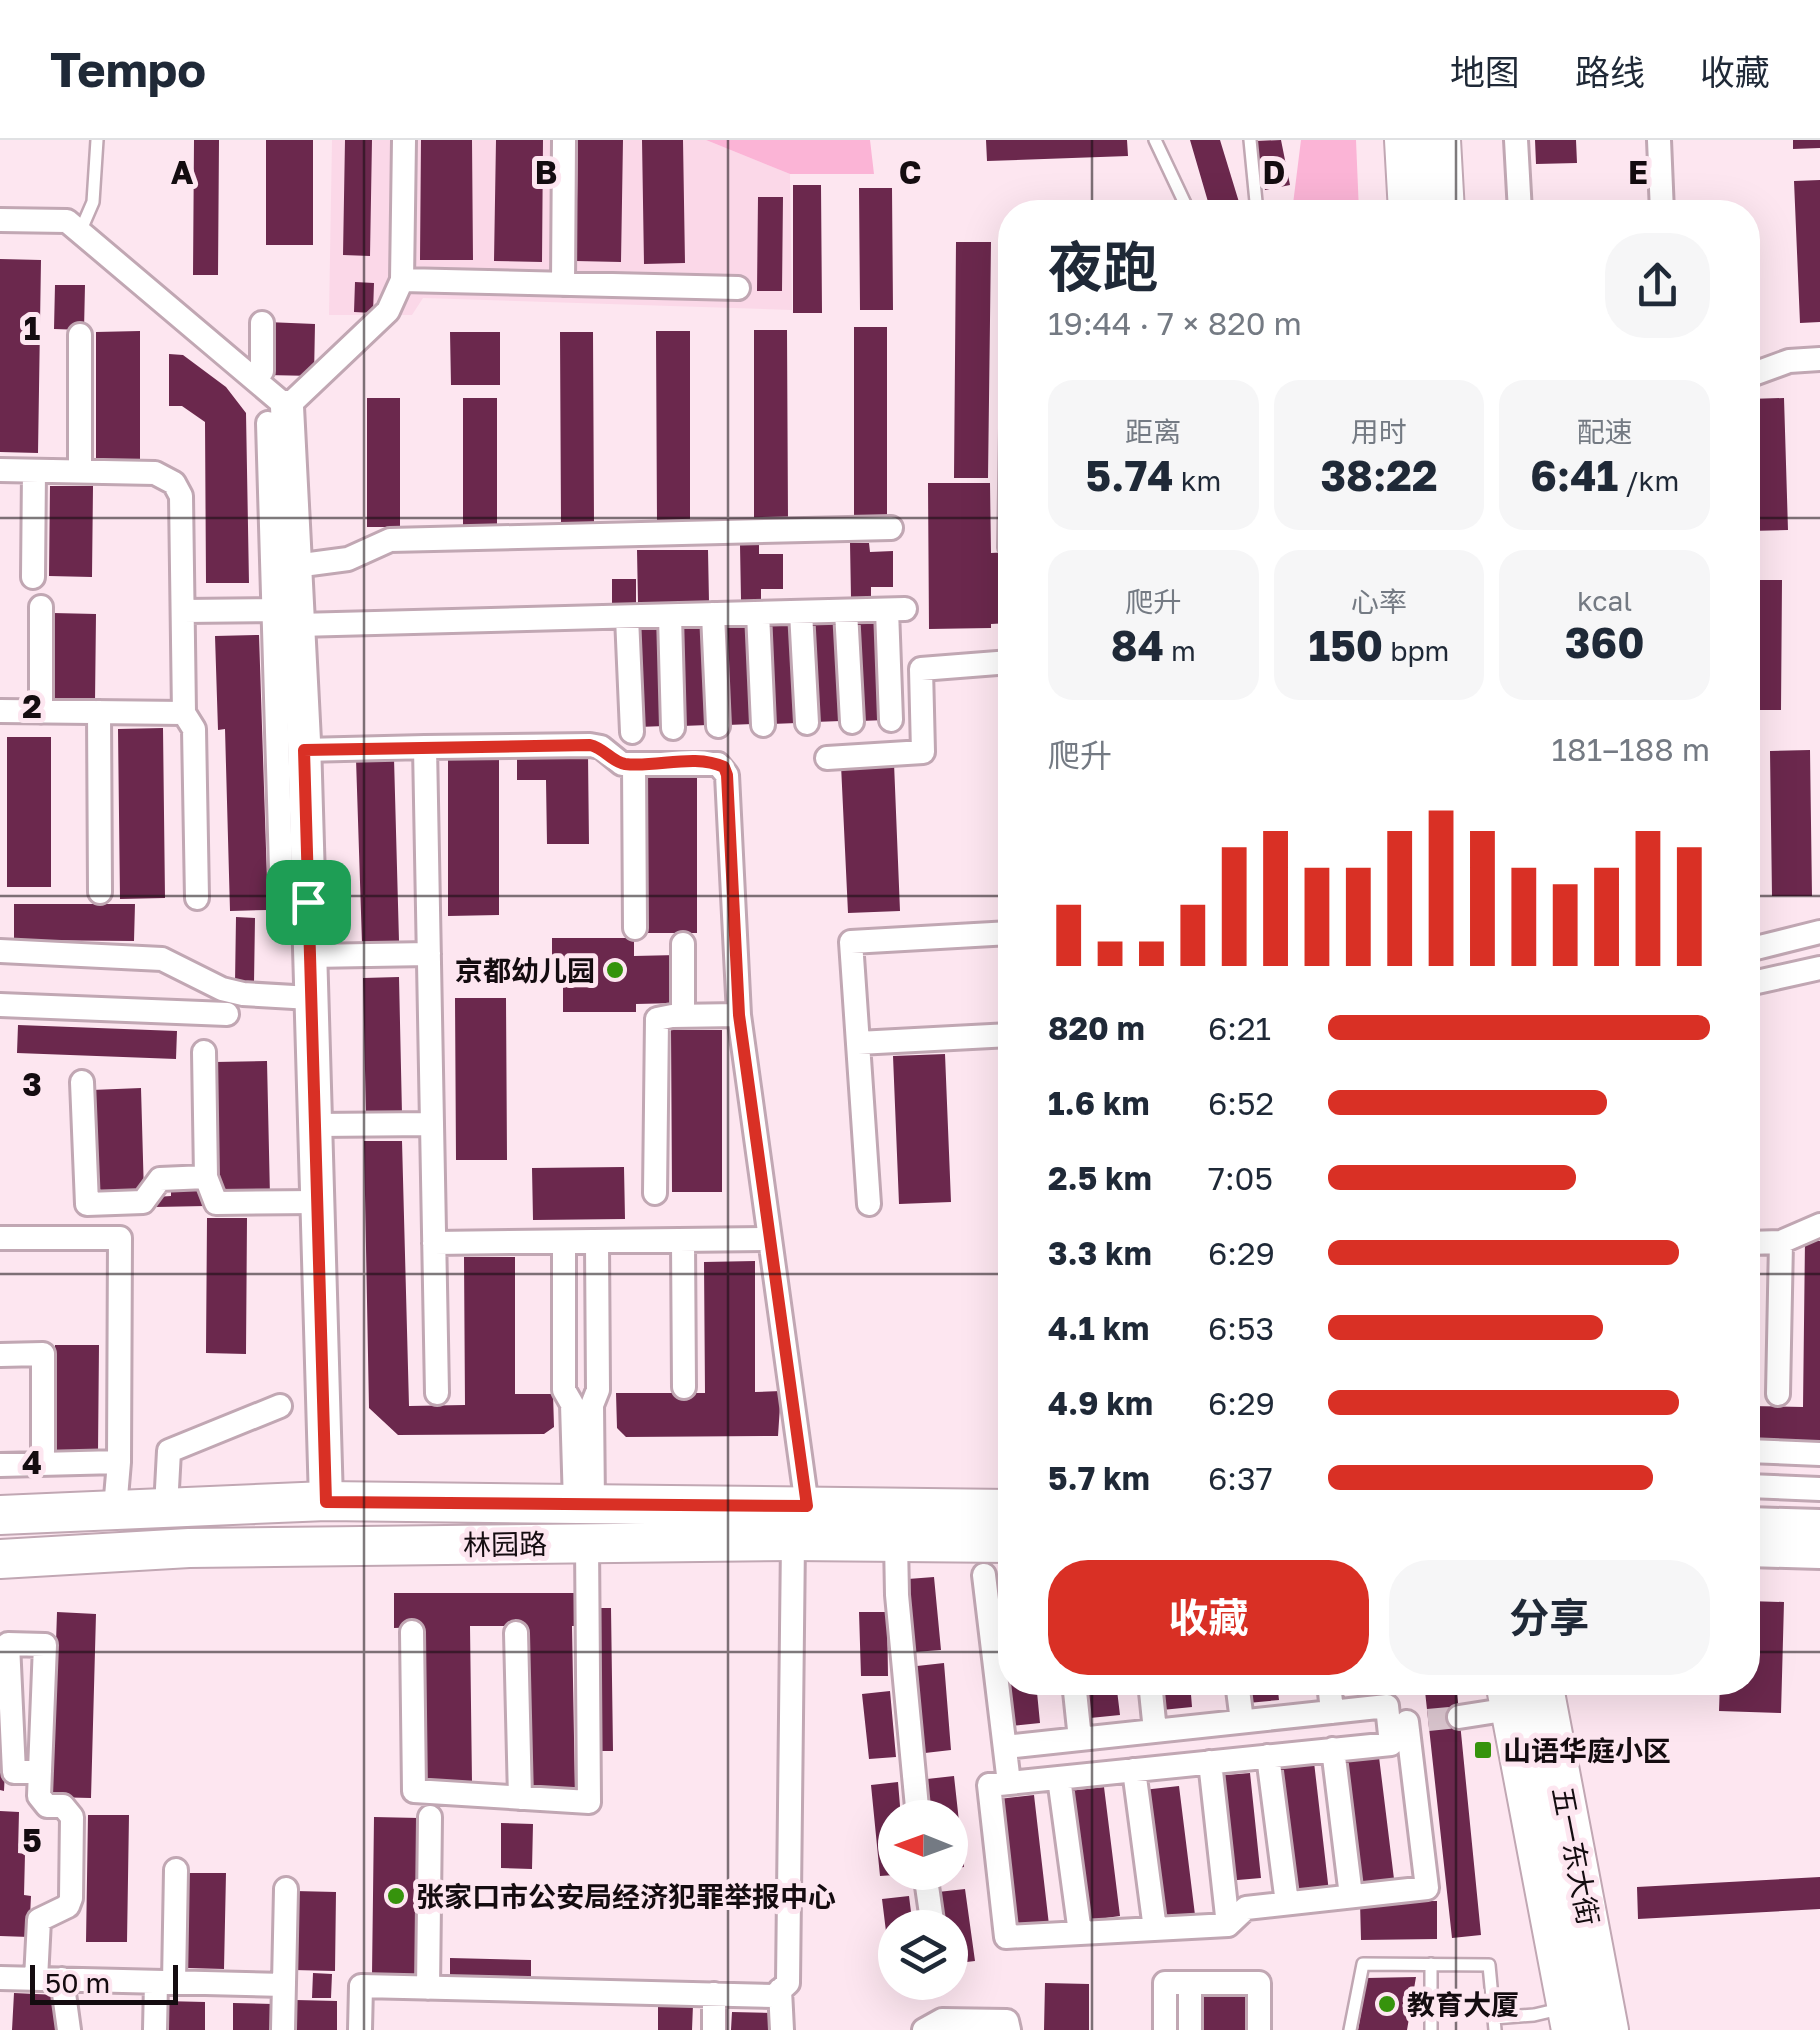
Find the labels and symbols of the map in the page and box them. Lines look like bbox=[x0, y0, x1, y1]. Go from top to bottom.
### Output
text: A bbox=[171, 153, 194, 191]
text: B bbox=[535, 153, 557, 191]
text: C bbox=[899, 153, 921, 191]
text: D bbox=[1263, 153, 1285, 191]
text: E bbox=[1628, 153, 1648, 191]
text: 1 bbox=[24, 309, 40, 347]
text: 2 bbox=[22, 687, 42, 725]
pin bbox=[266, 860, 351, 945]
place label: 京都幼儿园 bbox=[455, 954, 595, 987]
marker: 京都幼儿园 bbox=[604, 959, 626, 981]
text: 3 bbox=[22, 1065, 42, 1103]
text: 4 bbox=[22, 1443, 42, 1481]
street label: 林园路 bbox=[463, 1527, 547, 1561]
place label: 山语华庭小区 bbox=[1503, 1734, 1671, 1767]
marker: 山语华庭小区 bbox=[1472, 1739, 1494, 1761]
street label: 五一东大街 bbox=[1546, 1784, 1606, 1928]
north arrow bbox=[878, 1800, 968, 1890]
text: 5 bbox=[22, 1821, 42, 1859]
place label: 张家口市公安局经济犯罪举报中心 bbox=[416, 1880, 836, 1913]
marker: 张家口市公安局经济犯罪举报中心 bbox=[385, 1885, 407, 1907]
scale bar bbox=[30, 1960, 178, 2004]
place label: 教育大厦 bbox=[1407, 1988, 1519, 2021]
marker: 教育大厦 bbox=[1376, 1993, 1398, 2015]

